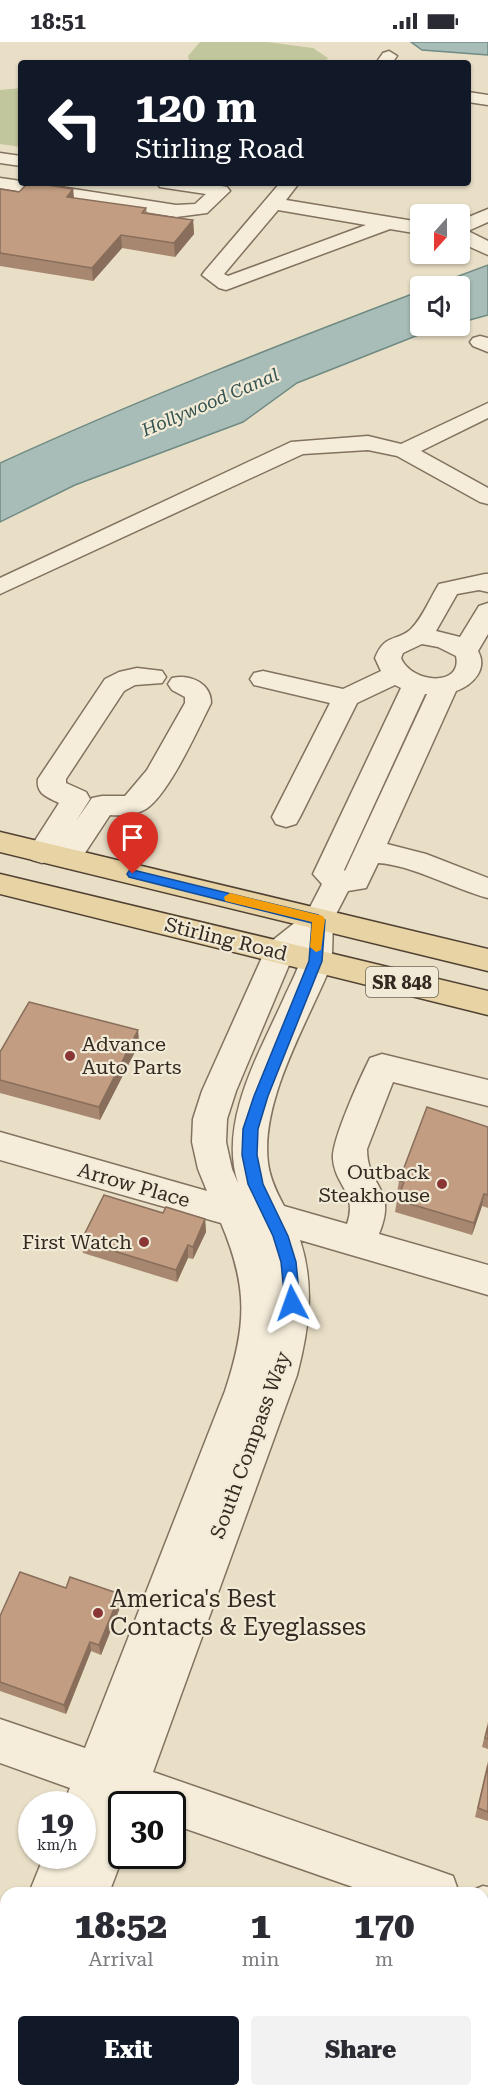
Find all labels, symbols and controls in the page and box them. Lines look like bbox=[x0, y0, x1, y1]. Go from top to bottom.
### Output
text: 18:51 bbox=[30, 9, 86, 34]
text: 120 m bbox=[135, 83, 257, 132]
icon: left bbox=[36, 84, 114, 162]
text: Stirling Road bbox=[135, 133, 304, 165]
north arrow bbox=[410, 204, 470, 264]
map controls bbox=[410, 204, 470, 336]
button: sound bbox=[410, 276, 470, 336]
water label: Hollywood Canal bbox=[137, 364, 282, 441]
pin bbox=[107, 812, 158, 874]
icon: arrive bbox=[116, 821, 149, 854]
street label: Stirling Road bbox=[162, 912, 290, 966]
road number: SR 848 bbox=[366, 967, 438, 997]
place label: Advance Auto Parts bbox=[82, 1032, 182, 1079]
marker: Advance Auto Parts bbox=[63, 1049, 77, 1063]
street label: Arrow Place bbox=[75, 1158, 193, 1212]
place label: Outback Steakhouse bbox=[318, 1160, 430, 1207]
marker: Outback Steakhouse bbox=[435, 1177, 449, 1191]
place label: First Watch bbox=[22, 1230, 132, 1254]
marker: First Watch bbox=[137, 1235, 151, 1249]
position arrow bbox=[260, 1271, 324, 1335]
street label: South Compass Way bbox=[205, 1348, 295, 1542]
place label: America's Best Contacts & Eyeglasses bbox=[110, 1585, 366, 1641]
marker: America's Best Contacts & Eyeglasses bbox=[91, 1606, 105, 1620]
speed limit sign: 30 bbox=[108, 1791, 186, 1869]
text: 19 bbox=[40, 1805, 74, 1840]
text: km/h bbox=[37, 1836, 77, 1854]
text: 18:52 bbox=[75, 1905, 167, 1947]
text: 1 bbox=[250, 1905, 271, 1947]
text: 170 bbox=[354, 1905, 414, 1947]
text: Arrival bbox=[88, 1947, 153, 1971]
text: min bbox=[242, 1947, 279, 1971]
text: m bbox=[375, 1947, 393, 1971]
button: Exit bbox=[18, 2016, 239, 2085]
button: Share bbox=[251, 2016, 471, 2085]

